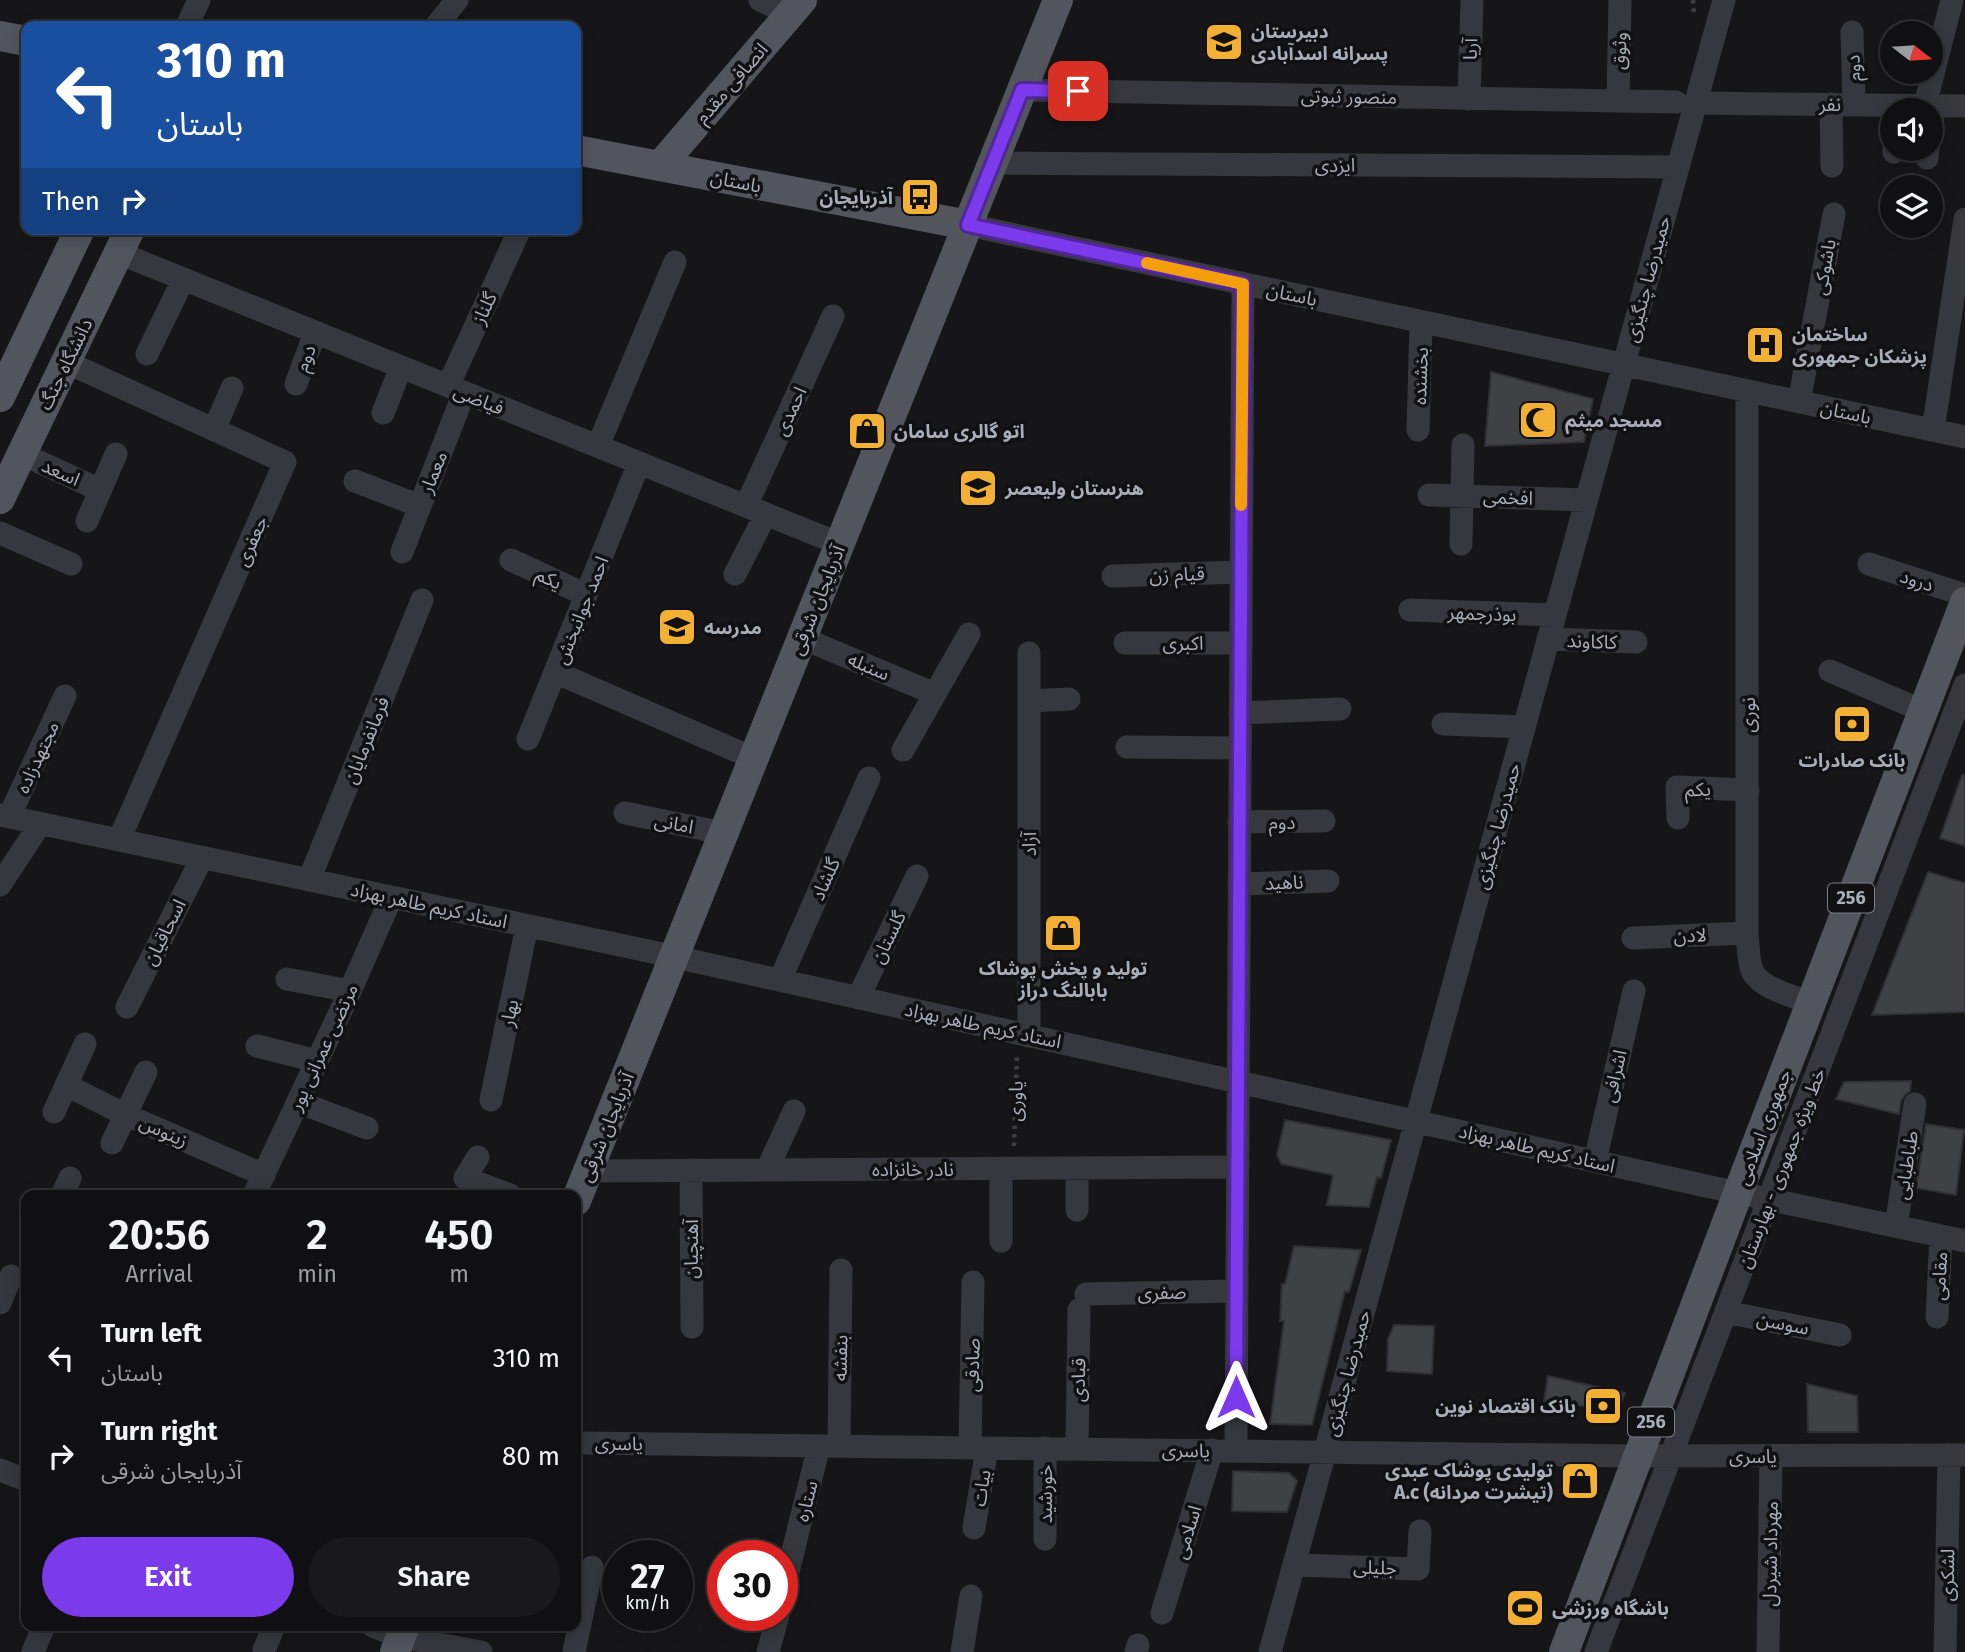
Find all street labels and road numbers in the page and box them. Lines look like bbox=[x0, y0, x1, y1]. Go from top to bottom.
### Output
street label: وثوق bbox=[1608, 32, 1631, 70]
street label: آریا bbox=[1459, 36, 1482, 60]
street label: انصافی مقدم bbox=[690, 38, 775, 130]
street label: دوم bbox=[1842, 54, 1868, 82]
street label: منصور ثبوتی bbox=[1301, 84, 1397, 109]
street label: نفر bbox=[1818, 93, 1841, 116]
street label: ایزدی bbox=[1315, 154, 1355, 177]
street label: باستان bbox=[709, 165, 763, 198]
street label: حمیدرضا چنگیزی bbox=[1620, 213, 1676, 345]
street label: باشوکی bbox=[1808, 237, 1841, 297]
street label: باستان bbox=[1264, 278, 1319, 311]
street label: گلناز bbox=[467, 288, 502, 329]
street label: دانشگاه جنگ bbox=[33, 315, 97, 414]
street label: دوم bbox=[290, 342, 324, 376]
street label: بخشنده bbox=[1408, 347, 1433, 405]
street label: فیاضی bbox=[450, 379, 507, 420]
street label: احمدی bbox=[769, 383, 812, 439]
street label: باستان bbox=[1818, 396, 1873, 429]
street label: معمار bbox=[414, 448, 452, 498]
street label: اسعد bbox=[38, 454, 83, 491]
street label: افخمی bbox=[1483, 485, 1533, 510]
street label: جعفری bbox=[230, 513, 273, 570]
street label: آذربایجان شرقی bbox=[785, 541, 850, 658]
street label: احمد جوانبخش bbox=[549, 553, 614, 668]
street label: قیام زن bbox=[1149, 562, 1205, 590]
street label: یکم bbox=[531, 563, 565, 597]
street label: درود bbox=[1897, 564, 1936, 597]
street label: بوذرجمهر bbox=[1446, 601, 1517, 626]
street label: کاکاوند bbox=[1566, 629, 1619, 654]
street label: اکبری bbox=[1163, 632, 1203, 655]
street label: سنبله bbox=[845, 647, 893, 685]
street label: فرمانفرمایان bbox=[339, 693, 394, 787]
street label: نوری bbox=[1737, 697, 1760, 733]
street label: مجتهدزاده bbox=[11, 718, 64, 797]
street label: حمیدرضا چنگیزی bbox=[1470, 760, 1526, 892]
street label: یکم bbox=[1685, 778, 1711, 804]
street label: امانی bbox=[653, 808, 695, 839]
street label: دوم bbox=[1268, 811, 1296, 837]
street label: آزاد bbox=[1018, 830, 1041, 856]
street label: گلشاد bbox=[806, 853, 845, 904]
street label: ناهید bbox=[1264, 870, 1304, 895]
street label: استاد کریم طاهر بهزاد bbox=[348, 878, 509, 936]
road number: 256 bbox=[1828, 884, 1874, 912]
street label: اسحاقیان bbox=[138, 895, 191, 969]
street label: گلستان bbox=[866, 906, 911, 967]
street label: لادن bbox=[1673, 923, 1707, 948]
street label: مرتضی عمرانی پور bbox=[284, 980, 364, 1116]
street label: بهار bbox=[495, 998, 523, 1030]
street label: استاد کریم طاهر بهزاد bbox=[902, 998, 1063, 1056]
street label: اشرافی bbox=[1597, 1047, 1632, 1105]
street label: خط ویژه جمهوری - بهارستان bbox=[1733, 1065, 1830, 1272]
street label: جمهوری اسلامی bbox=[1731, 1066, 1796, 1188]
street label: آذربایجان شرقی bbox=[574, 1068, 639, 1185]
street label: یاوری bbox=[1003, 1080, 1028, 1122]
street label: زینوس bbox=[136, 1111, 192, 1152]
street label: استاد کریم طاهر بهزاد bbox=[1456, 1119, 1617, 1181]
street label: طباطبایی bbox=[1890, 1129, 1923, 1201]
street label: نادر خانزاده bbox=[872, 1158, 954, 1181]
street label: آهنچیان bbox=[680, 1218, 704, 1279]
street label: مقامی bbox=[1927, 1251, 1952, 1301]
street label: صفری bbox=[1138, 1281, 1186, 1304]
street label: حمیدرضا چنگیزی bbox=[1320, 1307, 1376, 1439]
street label: سوسن bbox=[1755, 1307, 1811, 1340]
street label: بنفشه bbox=[829, 1335, 852, 1381]
street label: صادقی bbox=[961, 1338, 984, 1392]
street label: قبادی bbox=[1067, 1358, 1090, 1402]
road number: 256 bbox=[1628, 1408, 1674, 1436]
street label: یاسری bbox=[595, 1432, 643, 1455]
street label: یاسری bbox=[1162, 1439, 1210, 1462]
street label: یاسری bbox=[1729, 1445, 1777, 1468]
street label: خورشید bbox=[1034, 1465, 1057, 1523]
street label: بیات bbox=[967, 1468, 996, 1508]
street label: ستاره bbox=[790, 1478, 823, 1524]
street label: مهرداد شیردل bbox=[1758, 1501, 1783, 1607]
street label: اسلامی bbox=[1168, 1503, 1206, 1562]
street label: لشکری bbox=[1936, 1548, 1959, 1602]
street label: جلیلی bbox=[1353, 1555, 1397, 1580]

